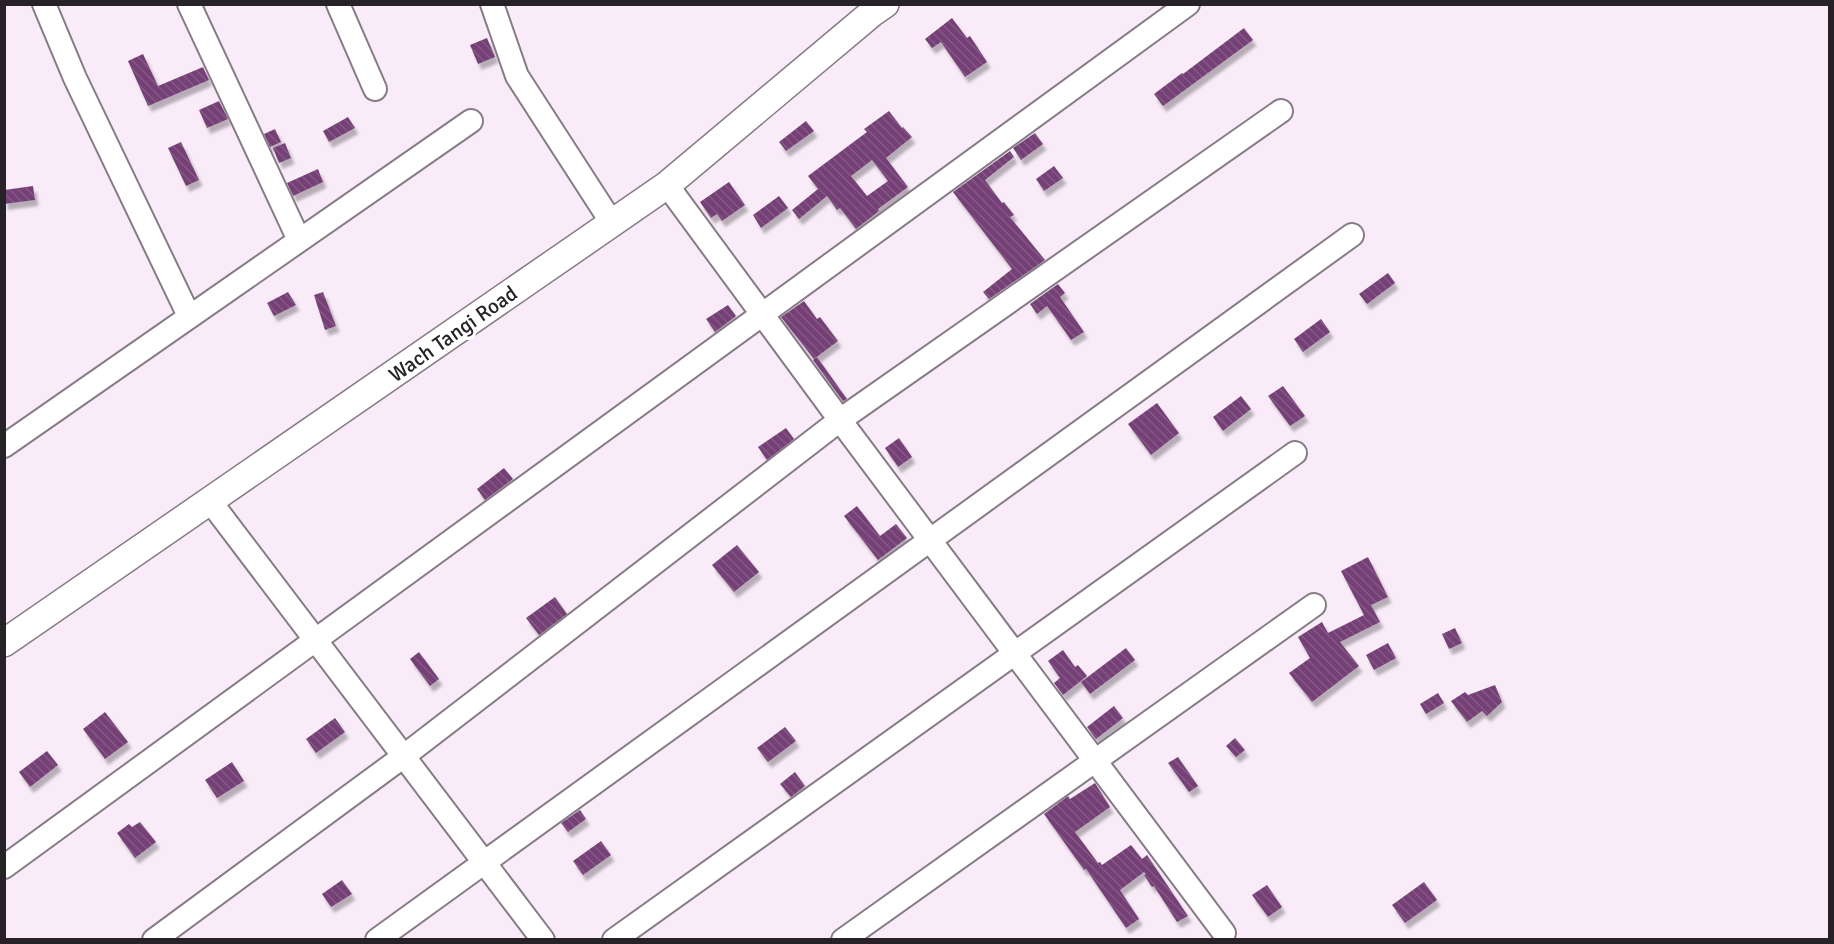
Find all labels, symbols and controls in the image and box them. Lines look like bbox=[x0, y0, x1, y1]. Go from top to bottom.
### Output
street label: Wach Tangi Road bbox=[384, 280, 522, 388]

